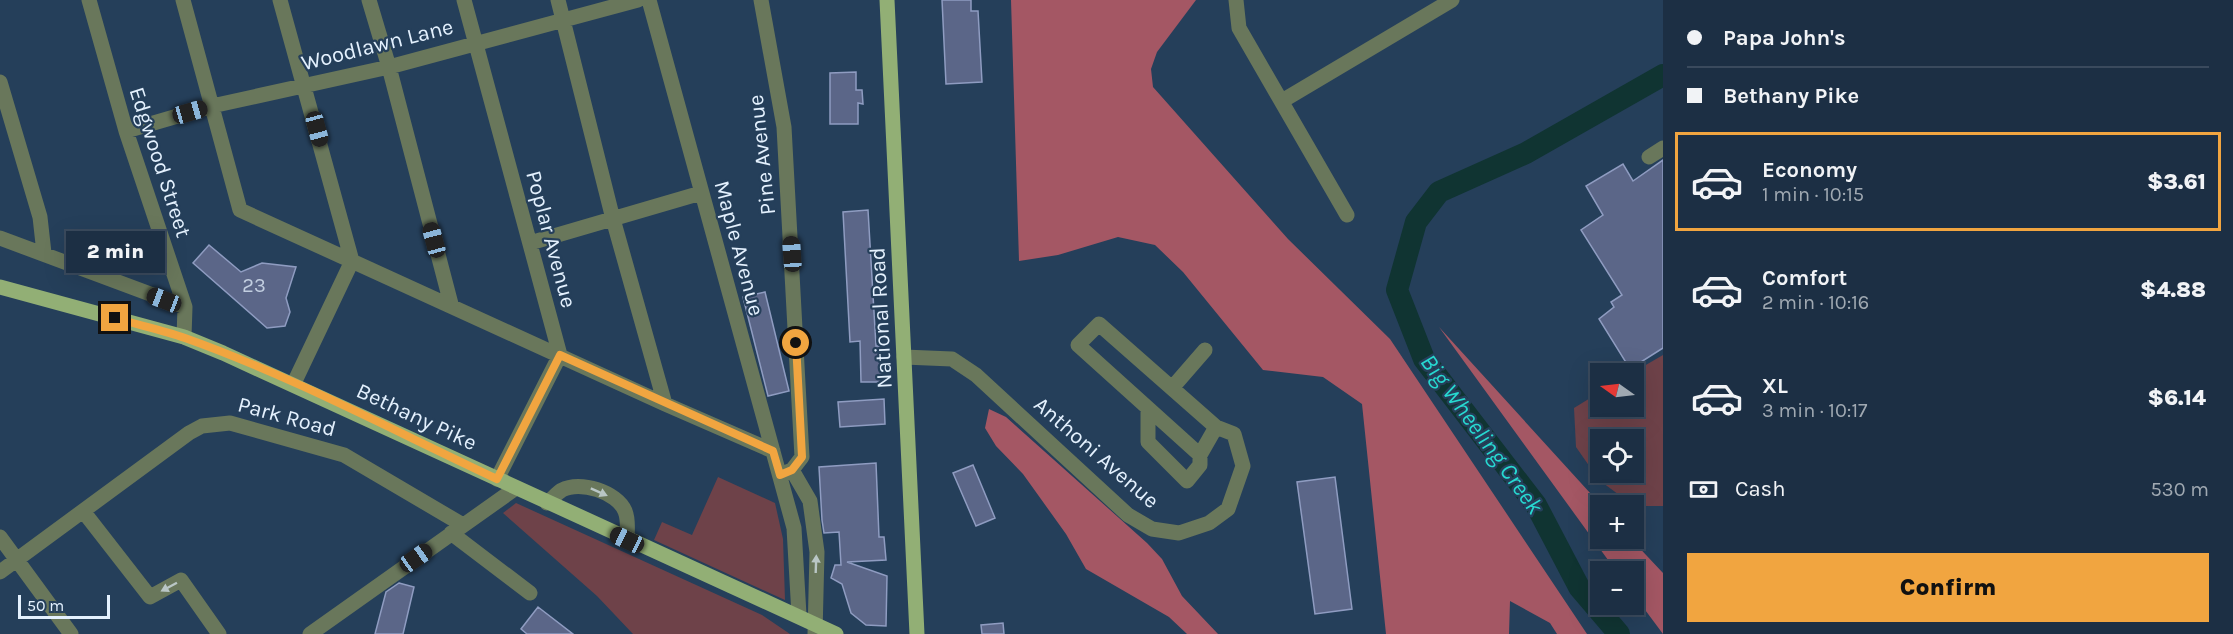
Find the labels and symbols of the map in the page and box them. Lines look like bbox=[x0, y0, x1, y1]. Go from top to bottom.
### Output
street label: Woodlawn Lane bbox=[299, 14, 456, 76]
street label: Edgwood Street bbox=[124, 84, 197, 241]
street label: Pine Avenue bbox=[743, 93, 781, 216]
car bbox=[170, 98, 210, 126]
car bbox=[304, 109, 330, 149]
street label: Poplar Avenue bbox=[520, 168, 582, 311]
street label: Maple Avenue bbox=[709, 178, 770, 319]
car bbox=[421, 220, 447, 260]
callout: 2 min bbox=[66, 231, 164, 273]
car bbox=[782, 235, 802, 273]
street label: National Road bbox=[864, 247, 898, 389]
house number: 23 bbox=[242, 274, 266, 297]
car bbox=[144, 285, 184, 315]
route end bbox=[101, 304, 128, 331]
route start bbox=[782, 329, 809, 356]
water label: Big Wheeling Creek bbox=[1415, 349, 1550, 520]
north arrow bbox=[1590, 363, 1644, 417]
street label: Bethany Pike bbox=[352, 378, 481, 456]
street label: Park Road bbox=[235, 391, 339, 443]
street label: Anthoni Avenue bbox=[1029, 391, 1164, 514]
one-way arrow bbox=[591, 487, 609, 497]
car bbox=[607, 524, 647, 556]
car bbox=[396, 540, 436, 576]
one-way arrow bbox=[812, 555, 821, 574]
one-way arrow bbox=[160, 582, 177, 592]
scale bar bbox=[18, 592, 110, 620]

